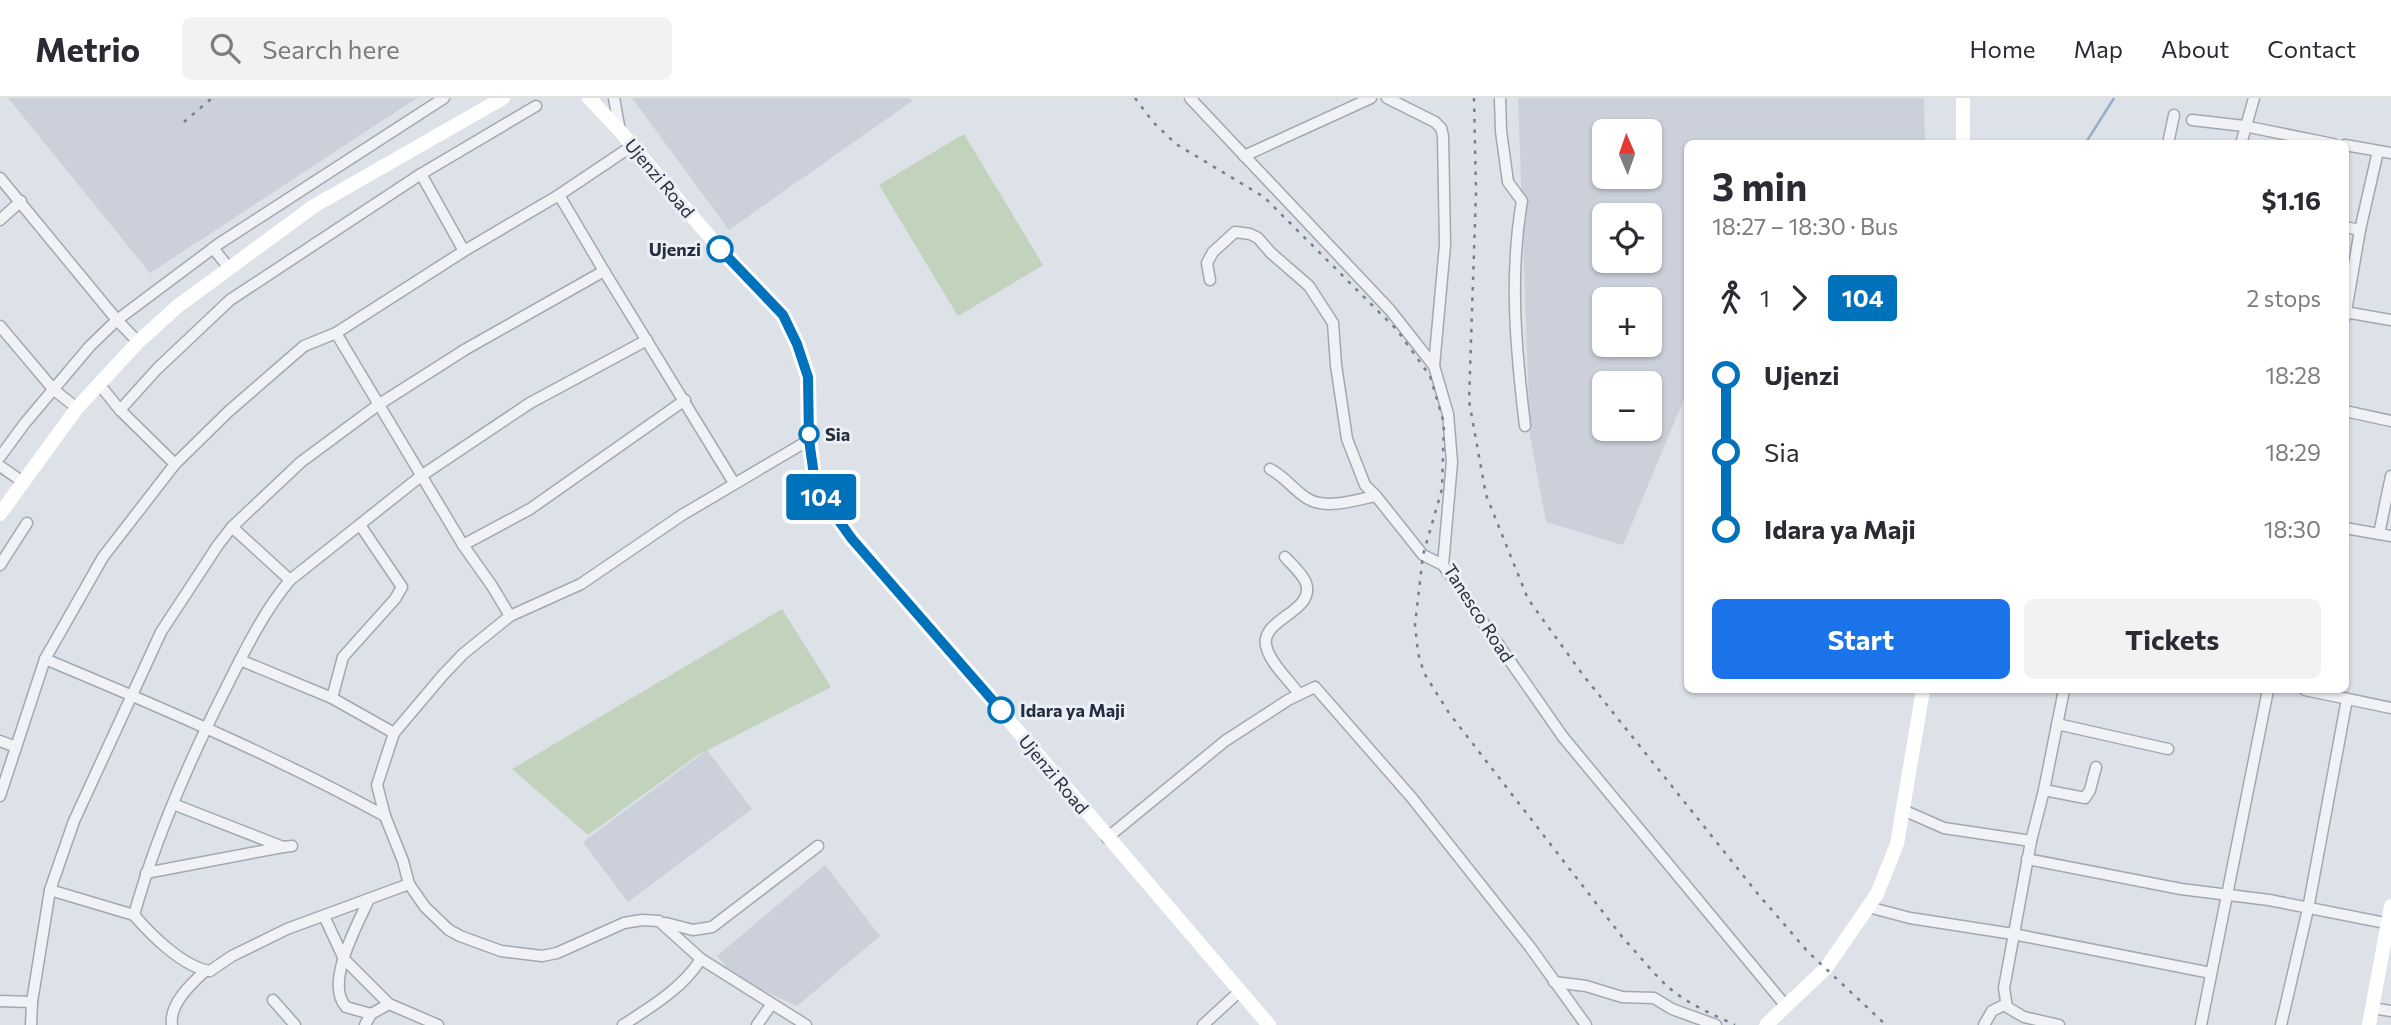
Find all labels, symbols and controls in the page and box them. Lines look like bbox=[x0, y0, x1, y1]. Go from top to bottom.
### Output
search box bbox=[182, 17, 672, 80]
text: Metrio bbox=[35, 28, 140, 69]
icon: search bbox=[206, 29, 244, 67]
text: Search here bbox=[262, 33, 400, 64]
text: Home bbox=[1970, 34, 2036, 63]
text: Map bbox=[2074, 34, 2123, 63]
text: About bbox=[2161, 34, 2229, 63]
text: Contact bbox=[2267, 34, 2356, 63]
north arrow bbox=[1592, 119, 1662, 189]
map controls bbox=[1592, 119, 1662, 441]
street label: Ujenzi Road bbox=[621, 134, 699, 222]
text: 3 min bbox=[1712, 162, 1807, 209]
text: $1.16 bbox=[2262, 184, 2321, 215]
button: locate bbox=[1592, 203, 1662, 273]
text: 18:27 – 18:30 · Bus bbox=[1712, 212, 1898, 240]
marker: Ujenzi bbox=[707, 236, 733, 262]
place label: Ujenzi bbox=[649, 238, 701, 260]
icon: walk bbox=[1712, 279, 1750, 317]
icon: forward bbox=[1780, 279, 1818, 317]
text: 104 bbox=[1842, 283, 1883, 312]
text: 1 bbox=[1760, 284, 1770, 312]
text: 2 stops bbox=[2247, 284, 2321, 312]
button: + bbox=[1592, 287, 1662, 357]
text: Ujenzi bbox=[1764, 359, 1840, 390]
text: 18:28 bbox=[2265, 361, 2321, 389]
button: − bbox=[1592, 371, 1662, 441]
place label: Sia bbox=[825, 423, 850, 445]
marker: Sia bbox=[799, 424, 819, 444]
text: Sia bbox=[1764, 436, 1800, 467]
text: 18:29 bbox=[2265, 438, 2321, 466]
line badge: 104 bbox=[781, 474, 861, 520]
text: 104 bbox=[800, 482, 842, 511]
text: Idara ya Maji bbox=[1764, 513, 1916, 544]
text: 18:30 bbox=[2264, 515, 2321, 543]
street label: Tanesco Road bbox=[1439, 560, 1519, 666]
button: Start bbox=[1712, 599, 2010, 679]
button: Tickets bbox=[2024, 599, 2321, 679]
marker: Idara ya Maji bbox=[988, 697, 1014, 723]
place label: Idara ya Maji bbox=[1020, 699, 1125, 721]
street label: Ujenzi Road bbox=[1015, 730, 1093, 818]

